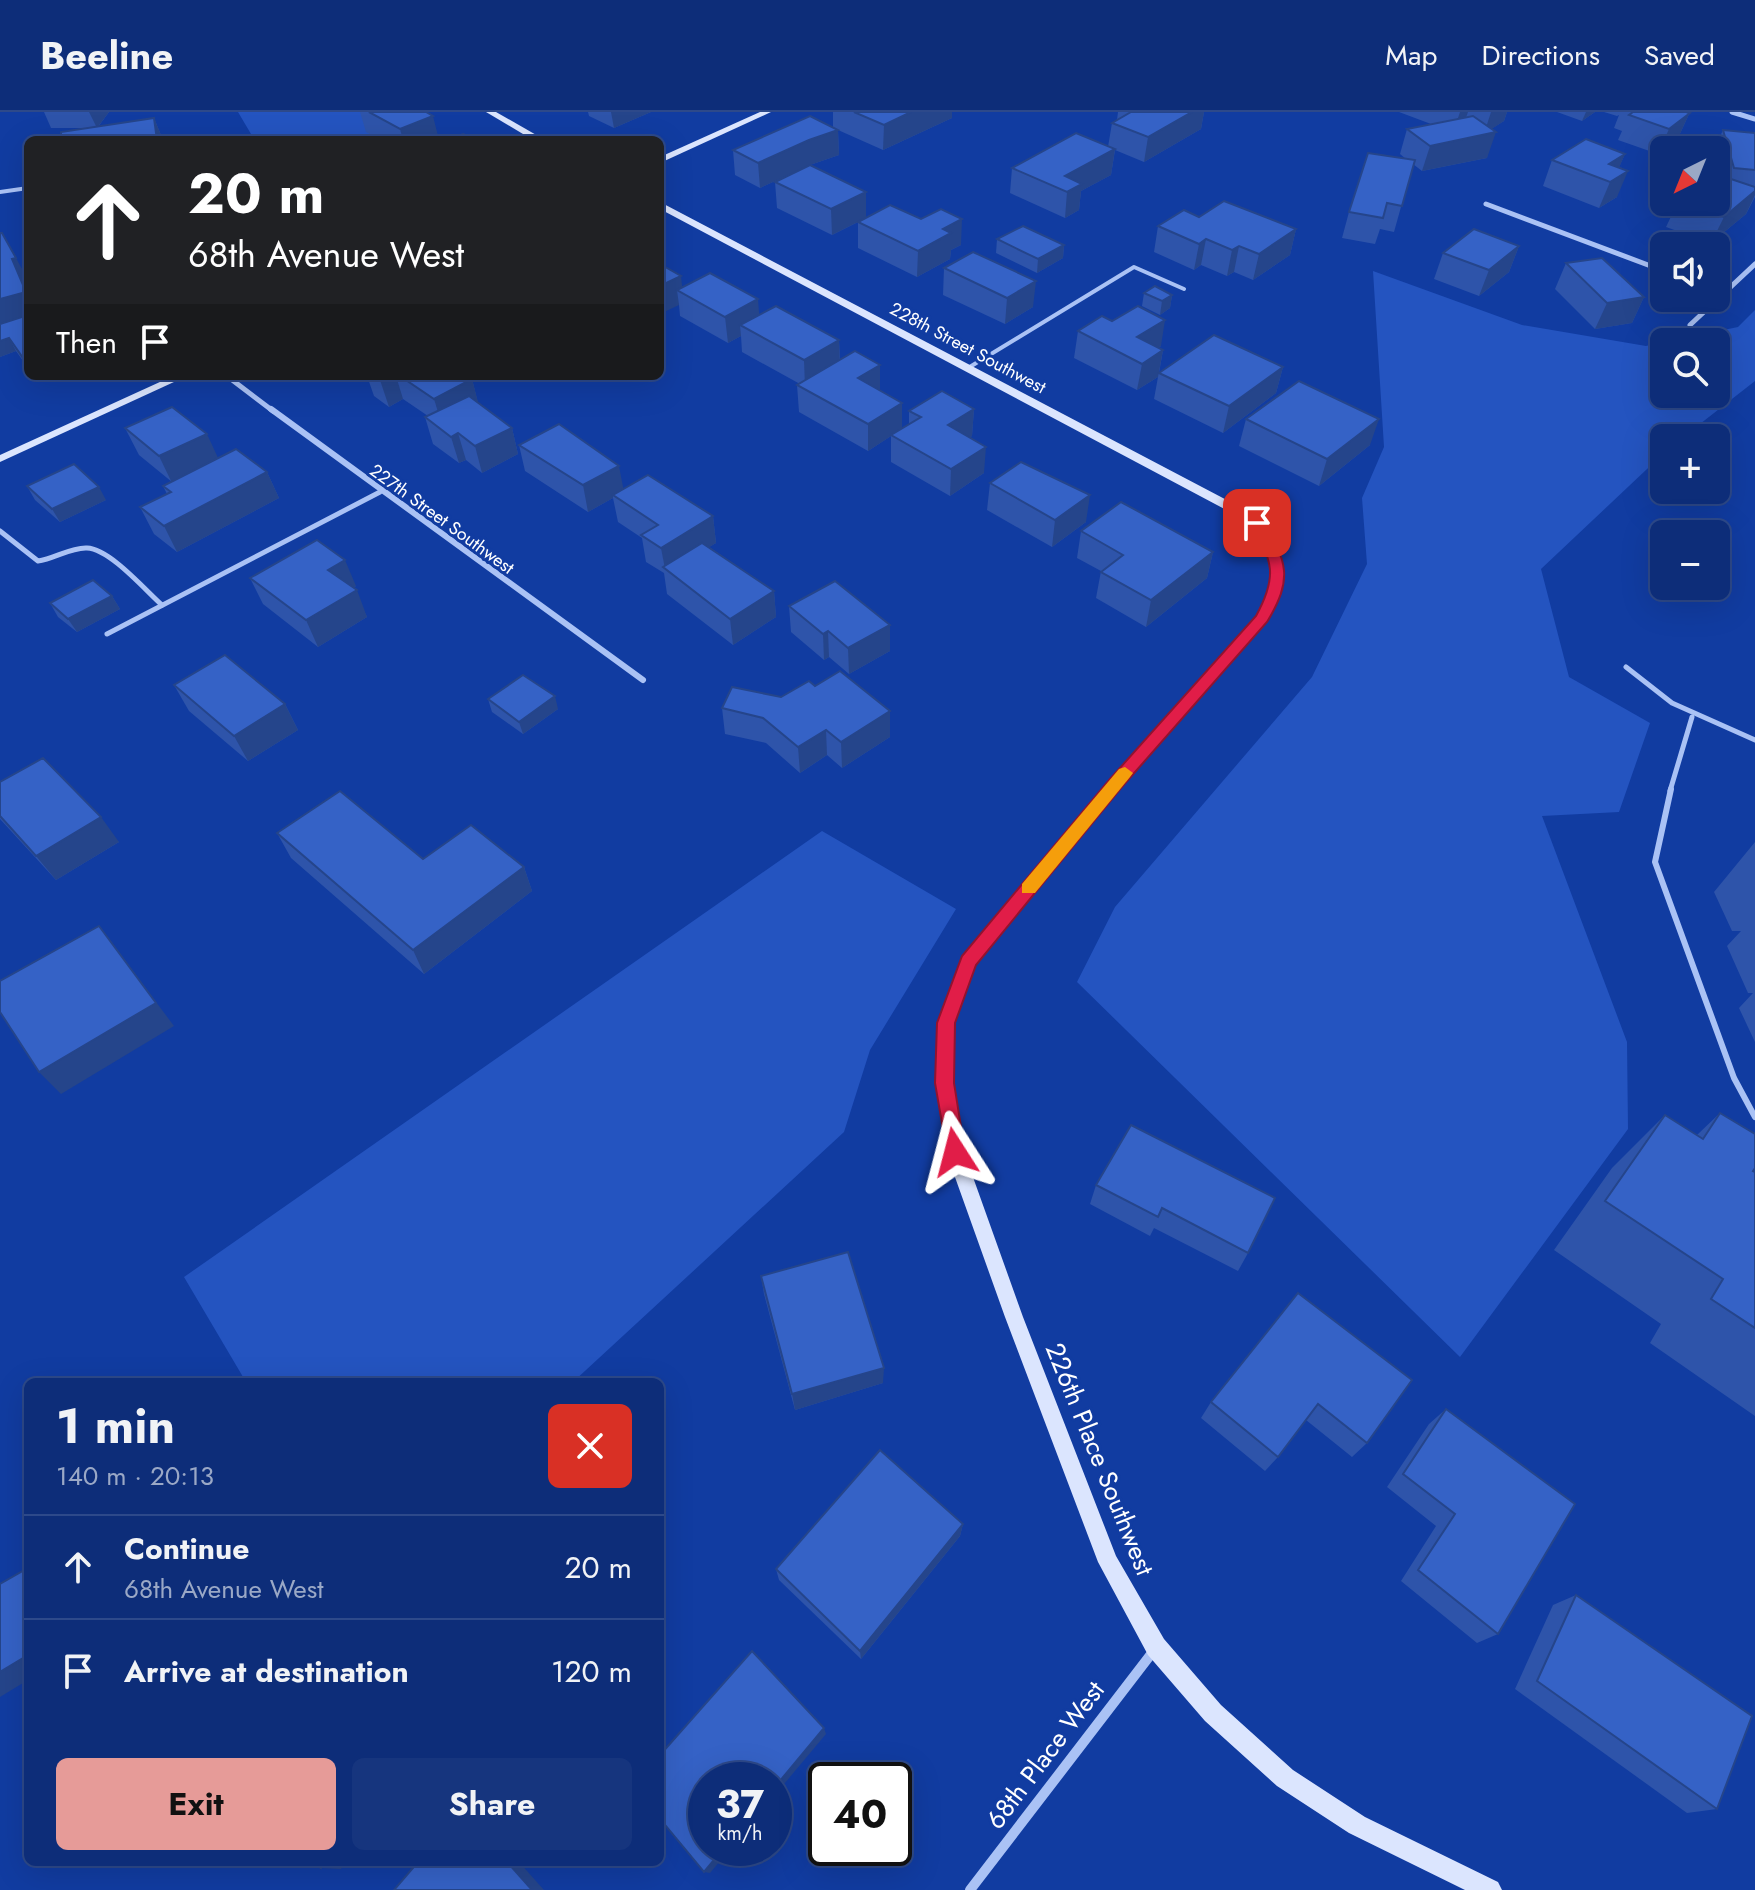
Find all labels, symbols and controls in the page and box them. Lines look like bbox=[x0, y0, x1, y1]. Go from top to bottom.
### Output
text: Beeline bbox=[40, 28, 173, 83]
text: Map bbox=[1385, 35, 1437, 76]
text: Directions bbox=[1481, 35, 1600, 76]
text: Saved bbox=[1644, 35, 1715, 76]
north arrow bbox=[1650, 136, 1730, 216]
map controls bbox=[1650, 136, 1730, 600]
text: 20 m bbox=[188, 153, 325, 234]
icon: ahead bbox=[56, 168, 160, 272]
text: 68th Avenue West bbox=[188, 228, 464, 280]
button: sound bbox=[1650, 232, 1730, 312]
street label: 228th Street Southwest bbox=[885, 296, 1051, 401]
icon: arrive bbox=[133, 320, 177, 364]
text: Then bbox=[56, 321, 117, 364]
button: search bbox=[1650, 328, 1730, 408]
button: + bbox=[1650, 424, 1730, 504]
street label: 227th Street Southwest bbox=[364, 458, 520, 581]
pin bbox=[1223, 489, 1291, 557]
icon: arrive bbox=[1235, 501, 1279, 545]
button: − bbox=[1650, 520, 1730, 600]
position arrow bbox=[913, 1110, 997, 1194]
street label: 226th Place Southwest bbox=[1036, 1337, 1164, 1582]
text: 1 min bbox=[56, 1392, 175, 1461]
button: close bbox=[548, 1404, 632, 1488]
text: 140 m · 20:13 bbox=[56, 1457, 214, 1495]
text: Continue bbox=[124, 1527, 250, 1570]
icon: ahead bbox=[56, 1545, 100, 1589]
text: 20 m bbox=[565, 1546, 632, 1589]
text: 68th Avenue West bbox=[124, 1570, 323, 1608]
icon: arrive bbox=[56, 1649, 100, 1693]
text: Arrive at destination bbox=[124, 1650, 409, 1693]
text: 120 m bbox=[551, 1650, 632, 1693]
street label: 68th Place West bbox=[977, 1672, 1114, 1837]
button: Exit bbox=[56, 1758, 336, 1850]
button: Share bbox=[352, 1758, 632, 1850]
speed limit sign: 40 bbox=[808, 1762, 912, 1866]
text: 37 bbox=[716, 1775, 764, 1833]
text: km/h bbox=[717, 1819, 763, 1848]

